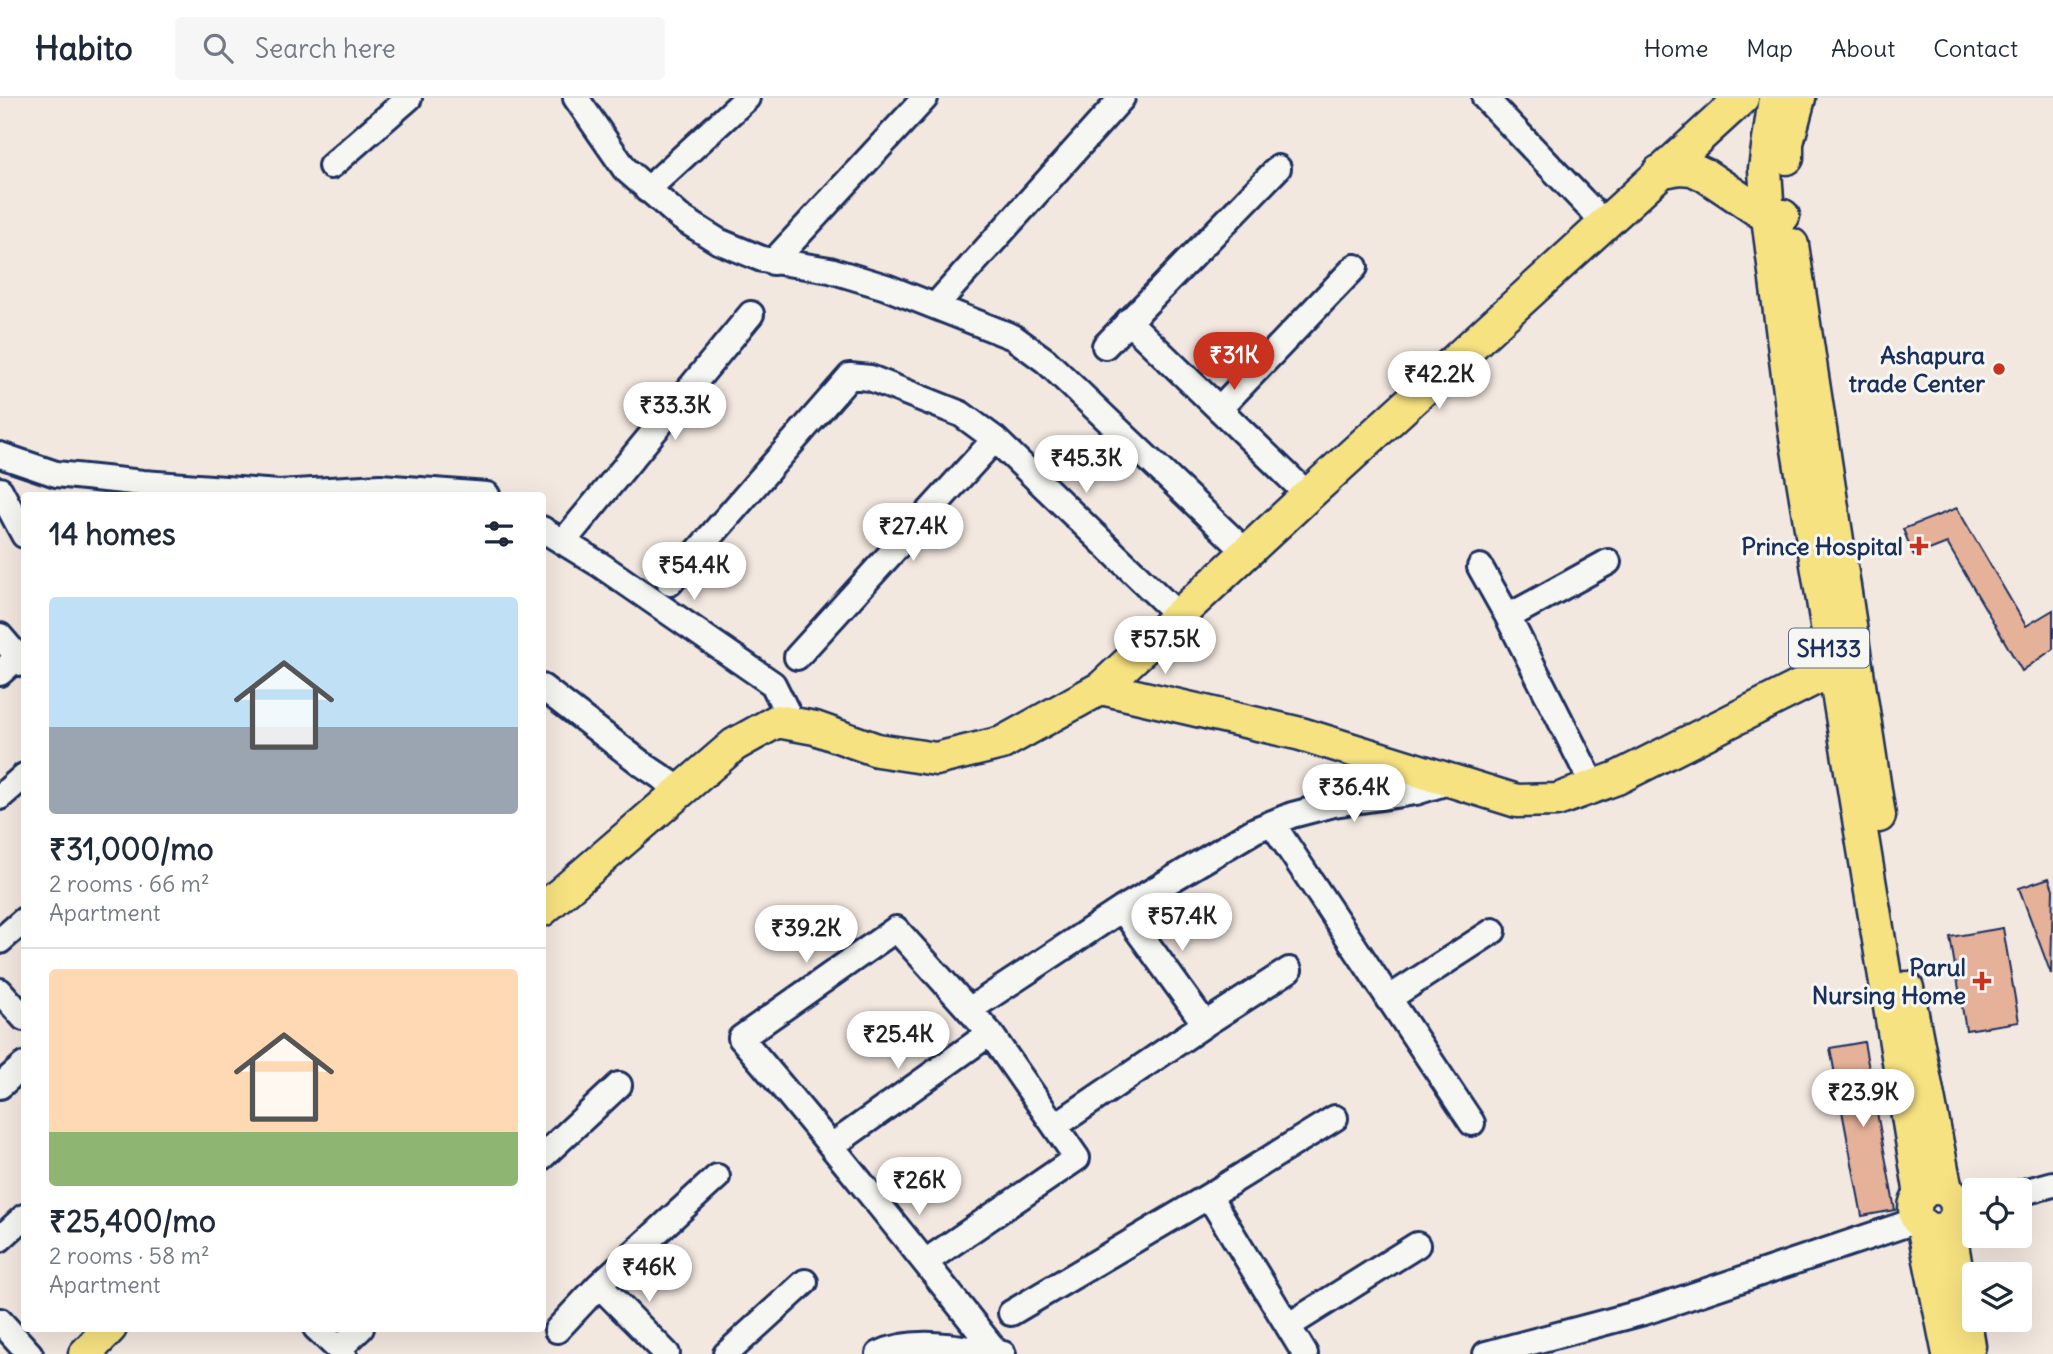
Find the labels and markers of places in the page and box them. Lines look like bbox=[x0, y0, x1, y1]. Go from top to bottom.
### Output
pin: ₹31K bbox=[1193, 332, 1275, 392]
place label: Ashapura trade Center bbox=[1849, 340, 1985, 398]
pin: ₹42.2K bbox=[1382, 352, 1496, 411]
marker: Ashapura trade Center bbox=[1991, 361, 2007, 377]
pin: ₹33.3K bbox=[618, 382, 732, 442]
pin: ₹45.3K bbox=[1029, 436, 1143, 495]
pin: ₹27.4K bbox=[856, 504, 970, 563]
place label: Prince Hospital bbox=[1741, 531, 1903, 561]
marker: Prince Hospital bbox=[1909, 536, 1929, 556]
pin: ₹54.4K bbox=[637, 542, 751, 602]
pin: ₹57.5K bbox=[1108, 616, 1222, 676]
pin: ₹36.4K bbox=[1297, 764, 1411, 824]
pin: ₹57.4K bbox=[1125, 894, 1239, 953]
pin: ₹39.2K bbox=[749, 906, 863, 965]
place label: Parul Nursing Home bbox=[1812, 952, 1966, 1010]
marker: Parul Nursing Home bbox=[1972, 971, 1992, 991]
pin: ₹25.4K bbox=[841, 1012, 955, 1071]
pin: ₹23.9K bbox=[1806, 1070, 1920, 1129]
pin: ₹26K bbox=[878, 1158, 960, 1217]
pin: ₹46K bbox=[608, 1244, 690, 1304]

